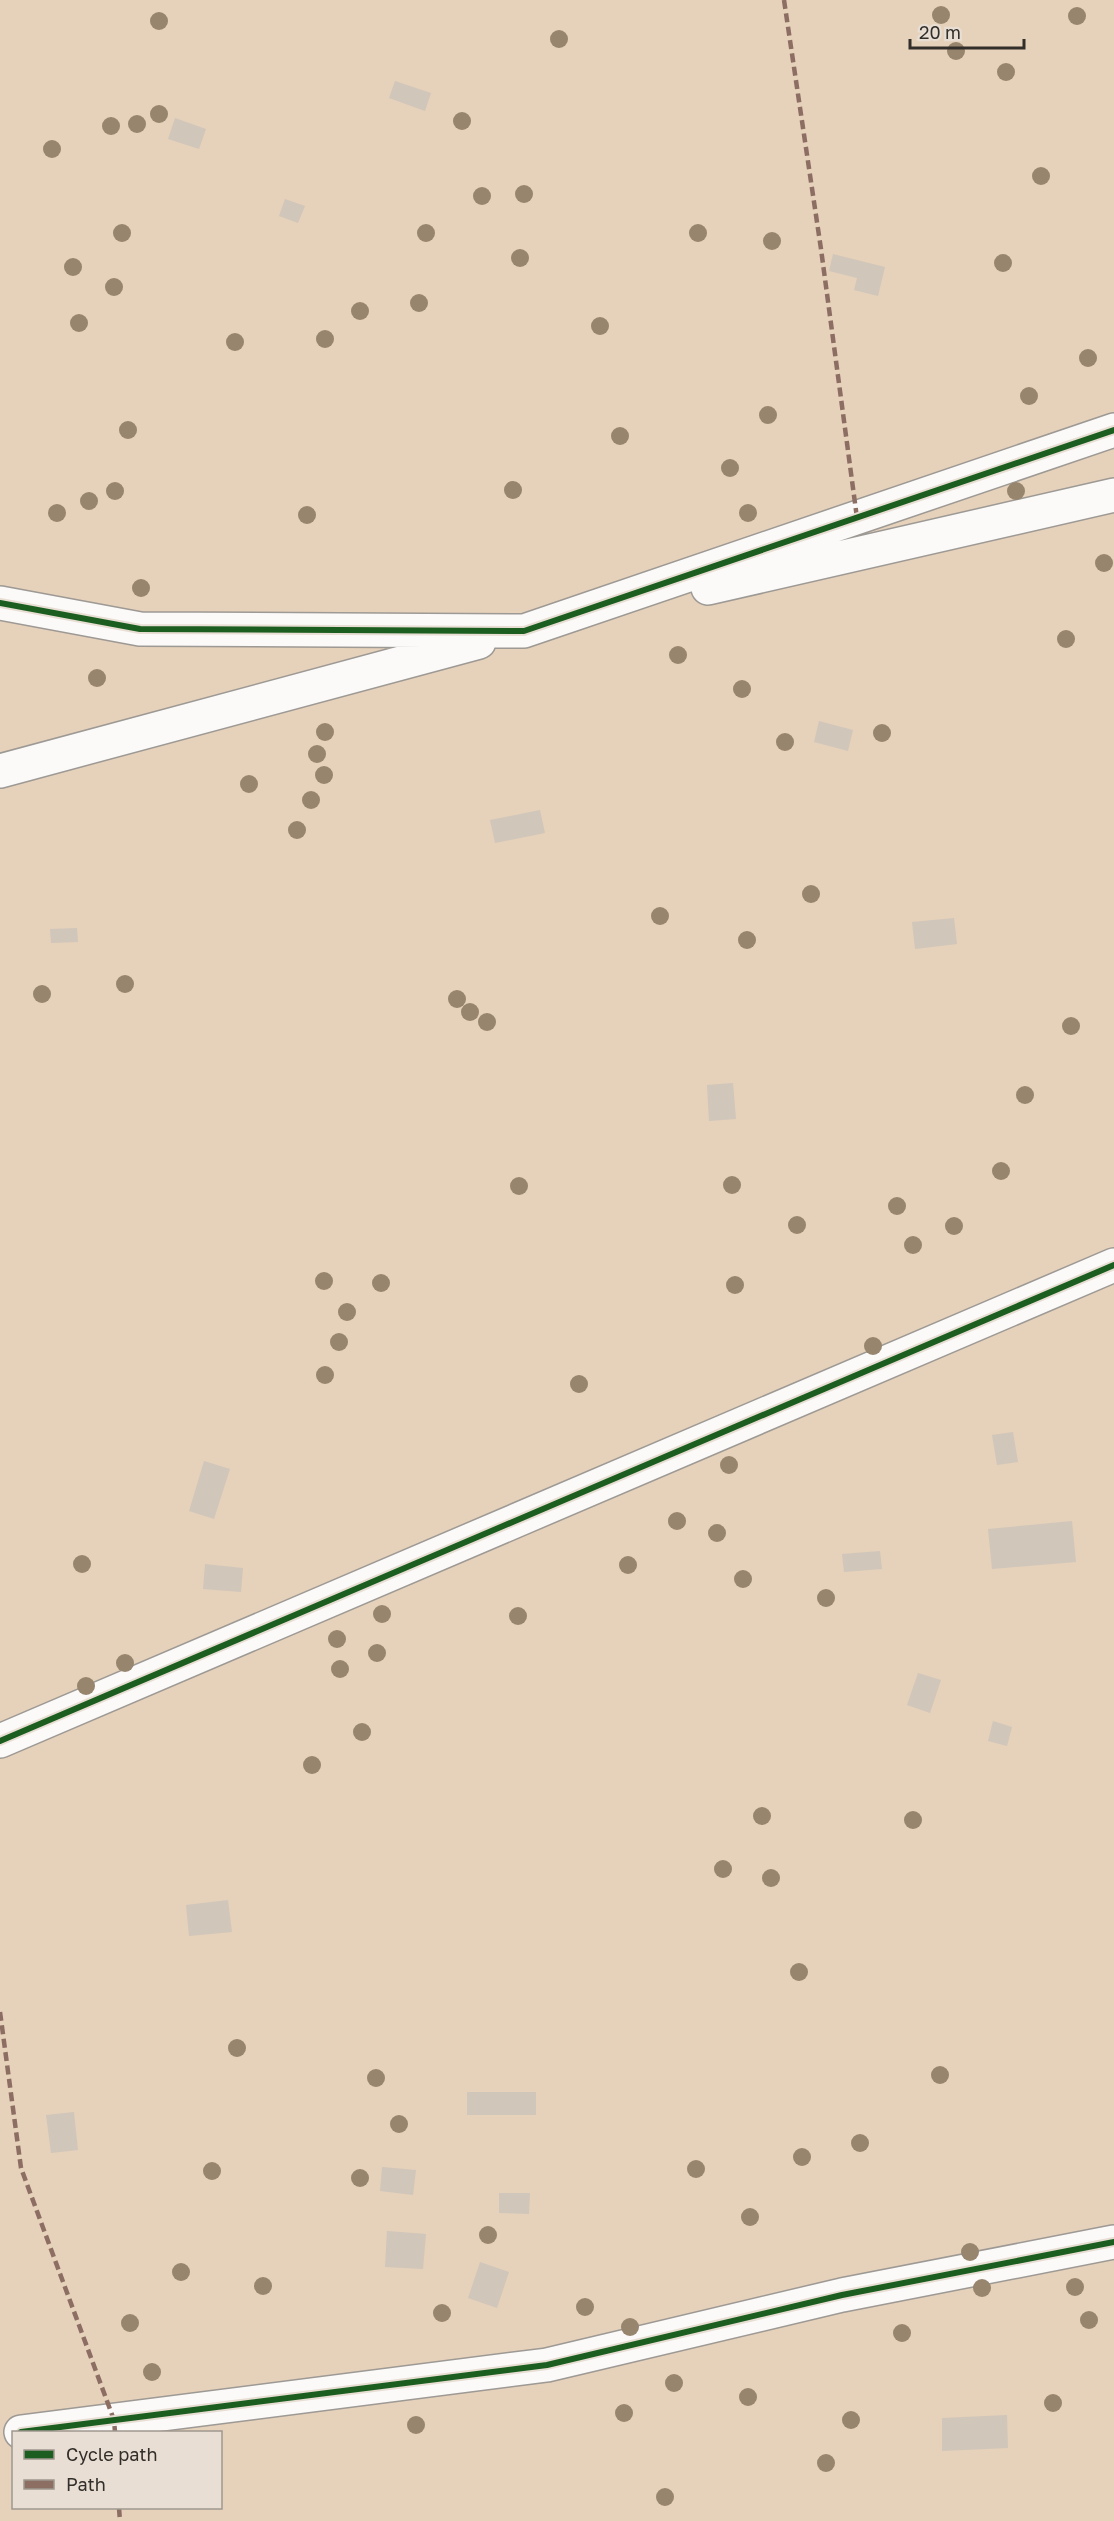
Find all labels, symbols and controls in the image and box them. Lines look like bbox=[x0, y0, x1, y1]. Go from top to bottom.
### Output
scale bar bbox=[910, 12, 1024, 50]
text: 20 m bbox=[919, 21, 961, 43]
legend bbox=[12, 2431, 222, 2509]
text: Cycle path bbox=[66, 2443, 158, 2465]
text: Path bbox=[66, 2473, 106, 2495]

